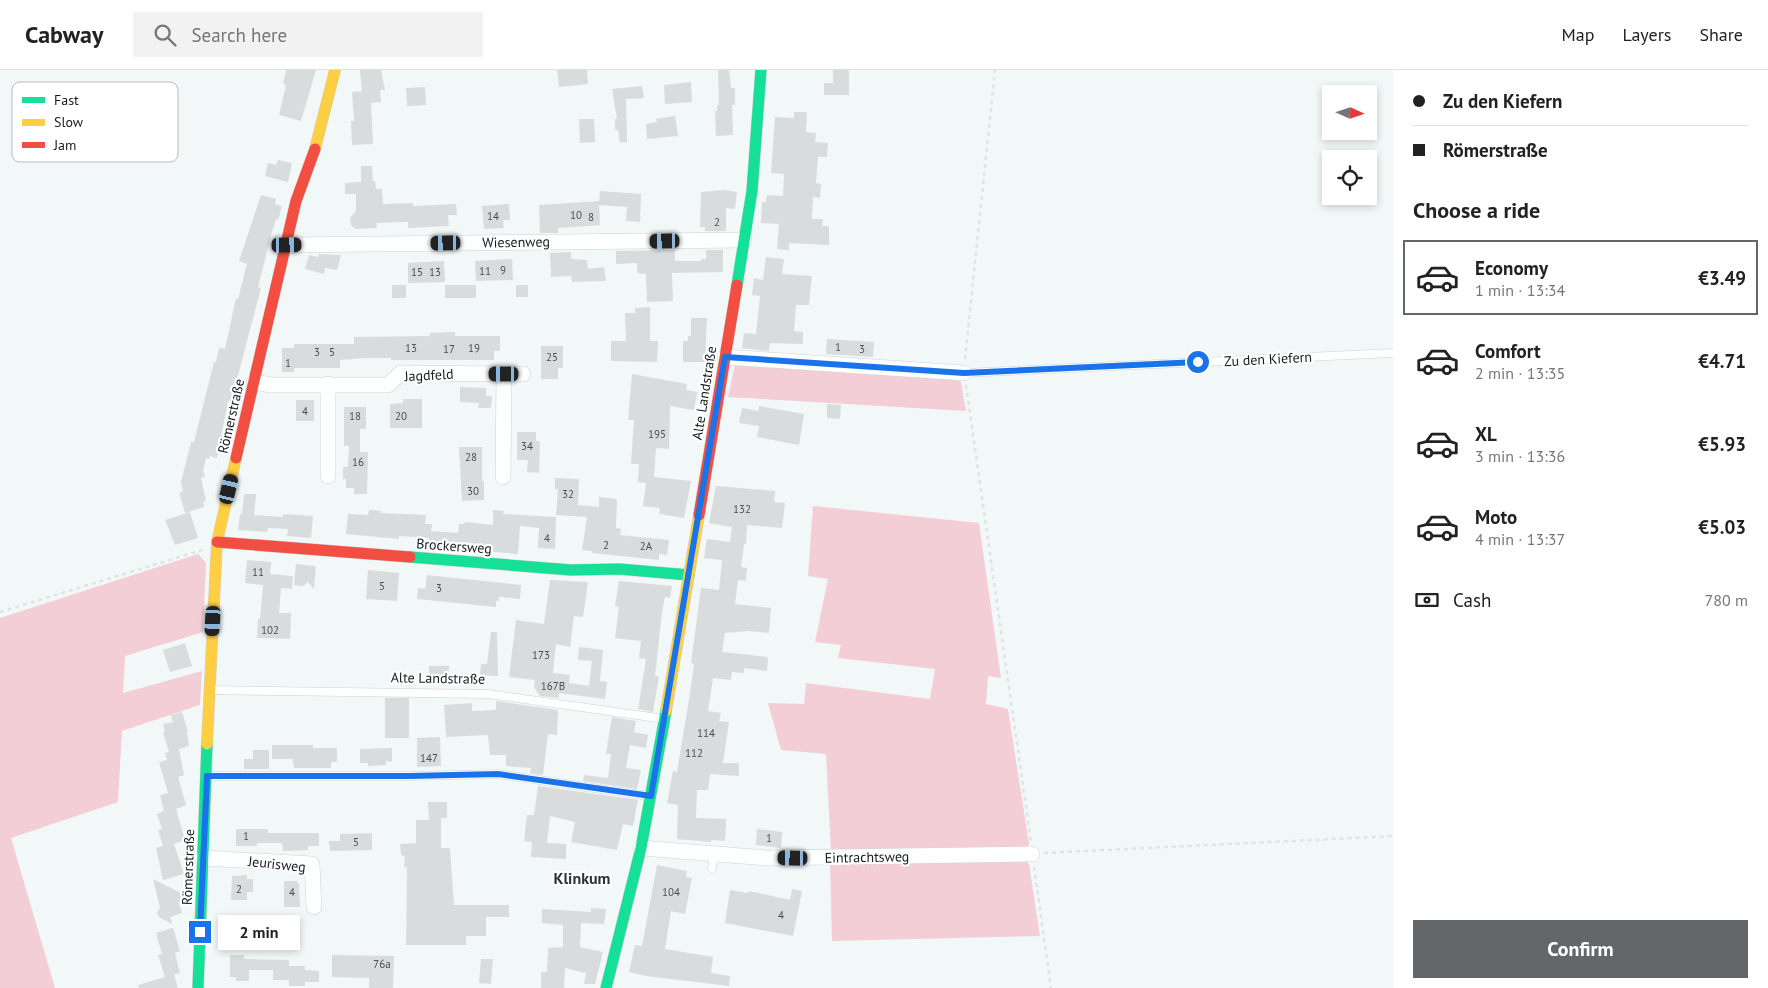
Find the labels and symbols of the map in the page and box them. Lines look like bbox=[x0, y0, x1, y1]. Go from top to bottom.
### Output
legend bbox=[12, 82, 178, 162]
north arrow bbox=[1322, 85, 1378, 140]
text: Fast bbox=[54, 91, 79, 109]
text: Slow bbox=[54, 113, 84, 131]
text: Jam bbox=[53, 136, 76, 154]
house number: 10 bbox=[570, 208, 582, 222]
house number: 14 bbox=[487, 209, 499, 223]
house number: 8 bbox=[588, 210, 594, 224]
house number: 2 bbox=[714, 215, 720, 229]
street label: Wiesenweg bbox=[482, 232, 550, 252]
car bbox=[649, 233, 680, 249]
car bbox=[430, 235, 461, 251]
car bbox=[271, 237, 302, 253]
house number: 9 bbox=[500, 263, 506, 277]
house number: 11 bbox=[479, 264, 491, 278]
house number: 15 bbox=[411, 265, 423, 279]
house number: 13 bbox=[429, 265, 441, 279]
house number: 1 bbox=[835, 340, 841, 354]
house number: 13 bbox=[405, 341, 417, 355]
house number: 19 bbox=[468, 341, 480, 355]
house number: 17 bbox=[443, 342, 455, 356]
house number: 3 bbox=[859, 342, 865, 356]
house number: 3 bbox=[314, 345, 320, 359]
house number: 5 bbox=[329, 345, 335, 359]
street label: Alte Landstraße bbox=[688, 345, 720, 441]
street label: Zu den Kiefern bbox=[1224, 348, 1312, 370]
house number: 25 bbox=[546, 350, 558, 364]
route start bbox=[1187, 351, 1209, 373]
house number: 1 bbox=[285, 356, 291, 370]
street label: Jagdfeld bbox=[403, 365, 454, 385]
car bbox=[489, 367, 519, 382]
street label: Römerstraße bbox=[214, 377, 248, 455]
house number: 4 bbox=[302, 404, 308, 418]
house number: 18 bbox=[349, 409, 361, 423]
house number: 20 bbox=[395, 409, 407, 423]
house number: 195 bbox=[648, 427, 666, 441]
house number: 34 bbox=[521, 439, 533, 453]
house number: 28 bbox=[465, 450, 477, 464]
house number: 16 bbox=[352, 455, 364, 469]
car bbox=[218, 473, 239, 505]
house number: 30 bbox=[467, 484, 479, 498]
house number: 32 bbox=[562, 487, 574, 501]
house number: 132 bbox=[733, 502, 751, 516]
house number: 4 bbox=[544, 531, 550, 545]
street label: Brockersweg bbox=[416, 534, 492, 558]
house number: 2 bbox=[603, 538, 609, 552]
house number: 2A bbox=[640, 539, 653, 553]
house number: 11 bbox=[252, 565, 264, 579]
house number: 5 bbox=[379, 579, 385, 593]
house number: 3 bbox=[436, 581, 442, 595]
car bbox=[204, 606, 221, 636]
house number: 102 bbox=[261, 623, 279, 637]
house number: 173 bbox=[532, 648, 550, 662]
street label: Alte Landstraße bbox=[391, 668, 485, 688]
house number: 167B bbox=[541, 679, 565, 693]
house number: 114 bbox=[697, 726, 715, 740]
house number: 112 bbox=[685, 746, 703, 760]
house number: 147 bbox=[420, 751, 438, 765]
street label: Römerstraße bbox=[178, 829, 198, 905]
house number: 1 bbox=[243, 829, 249, 843]
house number: 1 bbox=[766, 831, 772, 845]
house number: 5 bbox=[353, 835, 359, 849]
street label: Eintrachtsweg bbox=[825, 847, 909, 867]
car bbox=[777, 850, 808, 866]
street label: Jeurisweg bbox=[246, 852, 307, 876]
district label: Klinkum bbox=[554, 868, 611, 888]
house number: 2 bbox=[236, 882, 242, 896]
house number: 4 bbox=[289, 885, 295, 899]
house number: 104 bbox=[662, 885, 680, 899]
house number: 4 bbox=[778, 908, 784, 922]
callout: 2 min bbox=[218, 914, 300, 950]
route end bbox=[189, 921, 211, 943]
house number: 76a bbox=[373, 957, 391, 971]

